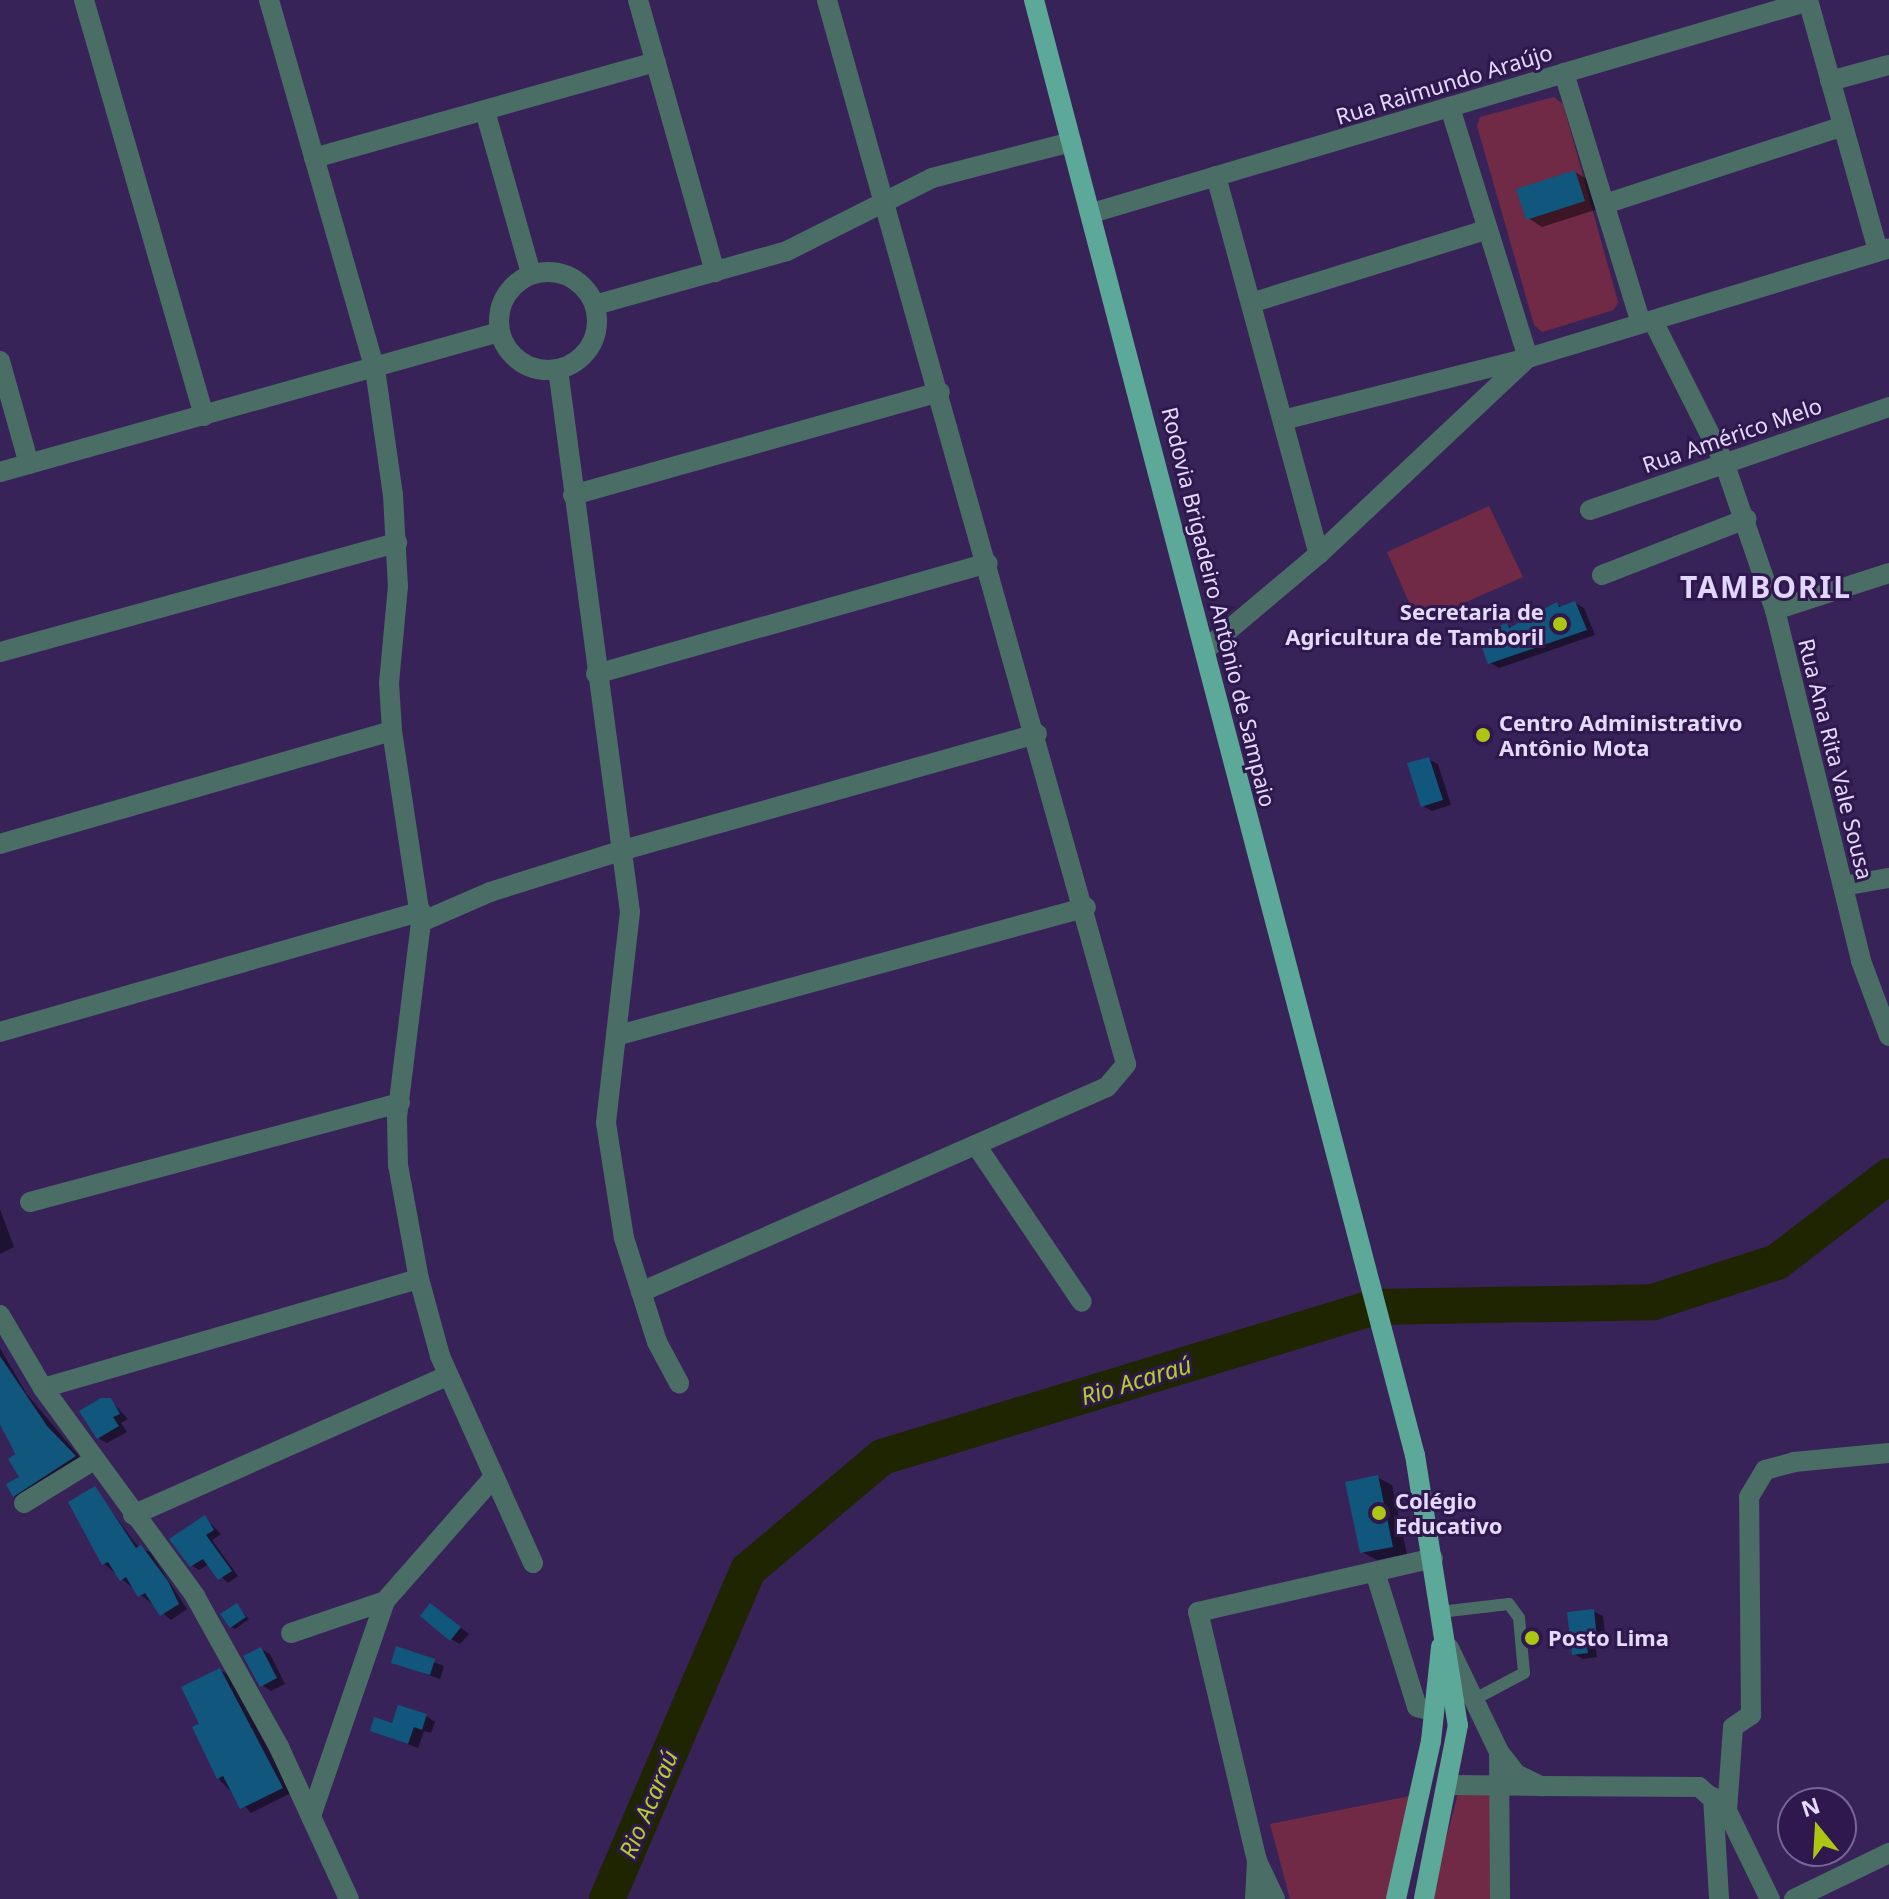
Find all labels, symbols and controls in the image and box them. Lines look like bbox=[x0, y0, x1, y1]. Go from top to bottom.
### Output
street label: Rua Raimundo Araújo bbox=[1333, 38, 1555, 130]
street label: Rua Américo Melo bbox=[1639, 392, 1825, 478]
street label: Rodovia Brigadeiro Antônio de Sampaio bbox=[1156, 404, 1282, 810]
district label: TAMBORIL bbox=[1680, 569, 1852, 605]
place label: Secretaria de Agricultura de Tamboril bbox=[1285, 598, 1544, 650]
marker: Secretaria de Agricultura de Tamboril bbox=[1551, 615, 1569, 633]
street label: Rua Ana Rita Vale Sousa bbox=[1793, 636, 1879, 882]
place label: Centro Administrativo Antônio Mota bbox=[1499, 709, 1743, 760]
marker: Centro Administrativo Antônio Mota bbox=[1474, 726, 1492, 744]
water label: Rio Acaraú bbox=[1077, 1350, 1195, 1410]
place label: Colégio Educativo bbox=[1395, 1487, 1502, 1538]
marker: Colégio Educativo bbox=[1370, 1504, 1388, 1522]
place label: Posto Lima bbox=[1548, 1625, 1669, 1651]
marker: Posto Lima bbox=[1523, 1629, 1541, 1647]
water label: Rio Acaraú bbox=[612, 1746, 684, 1862]
north arrow bbox=[1777, 1787, 1857, 1867]
text: N bbox=[1797, 1789, 1823, 1823]

